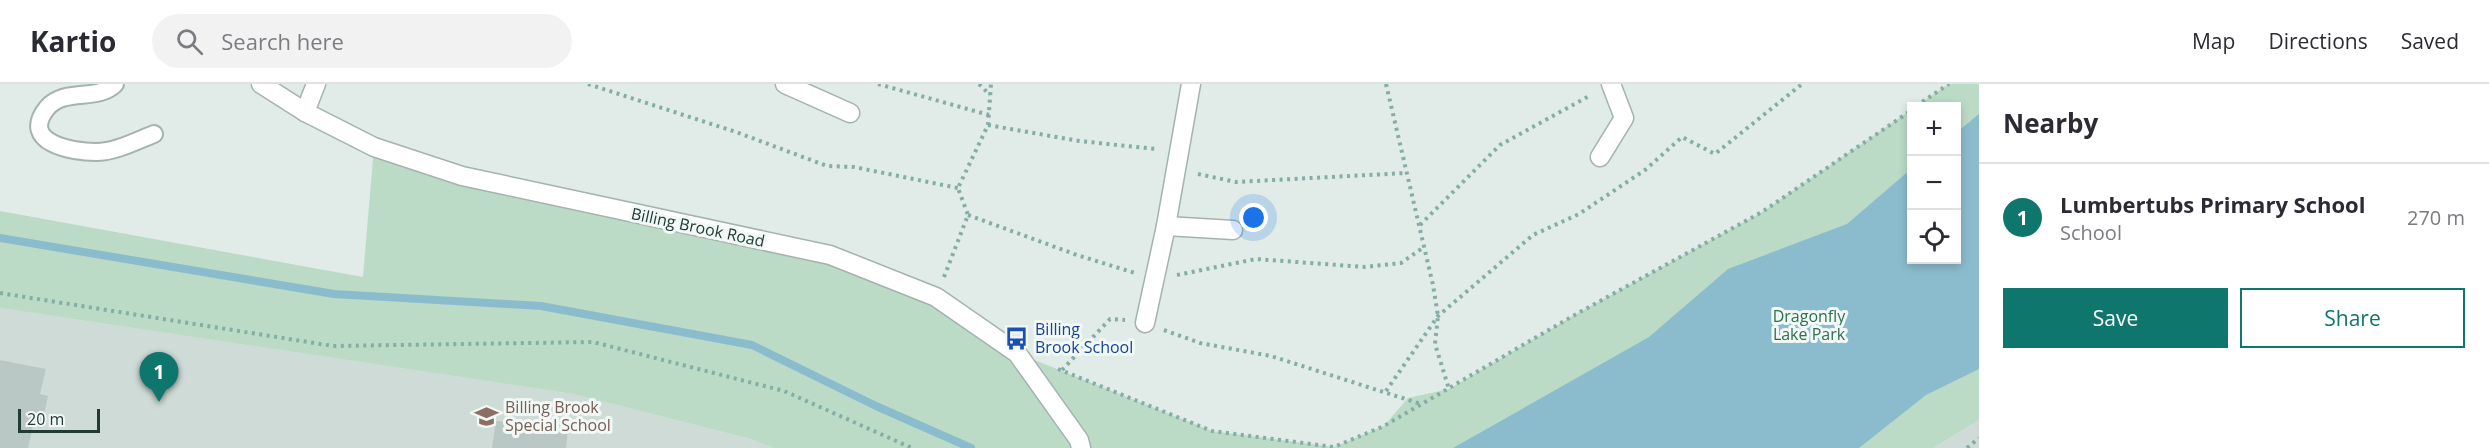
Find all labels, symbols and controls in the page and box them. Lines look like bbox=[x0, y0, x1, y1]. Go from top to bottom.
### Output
search box bbox=[152, 14, 572, 68]
text: Kartio bbox=[30, 22, 116, 60]
icon: search bbox=[173, 25, 206, 58]
text: Search here bbox=[221, 26, 344, 56]
text: Map bbox=[2192, 27, 2235, 55]
text: Directions bbox=[2268, 27, 2368, 55]
text: Saved bbox=[2401, 27, 2459, 55]
map controls bbox=[1907, 102, 1961, 264]
button: + bbox=[1907, 102, 1961, 156]
text: Nearby bbox=[2003, 105, 2098, 141]
button: − bbox=[1907, 156, 1961, 210]
text: Lumbertubs Primary School bbox=[2060, 189, 2365, 219]
street label: Billing Brook Road bbox=[629, 202, 767, 252]
your location bbox=[1239, 203, 1268, 232]
text: 1 bbox=[2017, 204, 2028, 231]
text: 270 m bbox=[2407, 204, 2465, 231]
button: locate bbox=[1907, 210, 1961, 264]
text: School bbox=[2060, 219, 2122, 246]
button: Save bbox=[2003, 288, 2228, 348]
button: Share bbox=[2240, 288, 2465, 348]
park label: Dragonfly Lake Park bbox=[1773, 305, 1846, 345]
place label: Billing Brook School bbox=[1035, 318, 1133, 358]
bus stop icon: Billing Brook School bbox=[1004, 325, 1030, 351]
pin: 1 bbox=[140, 352, 178, 402]
place label: Billing Brook Special School bbox=[505, 396, 611, 436]
school or university icon: Billing Brook Special School bbox=[474, 403, 500, 429]
scale bar bbox=[18, 406, 100, 434]
text: 20 m bbox=[27, 408, 64, 430]

